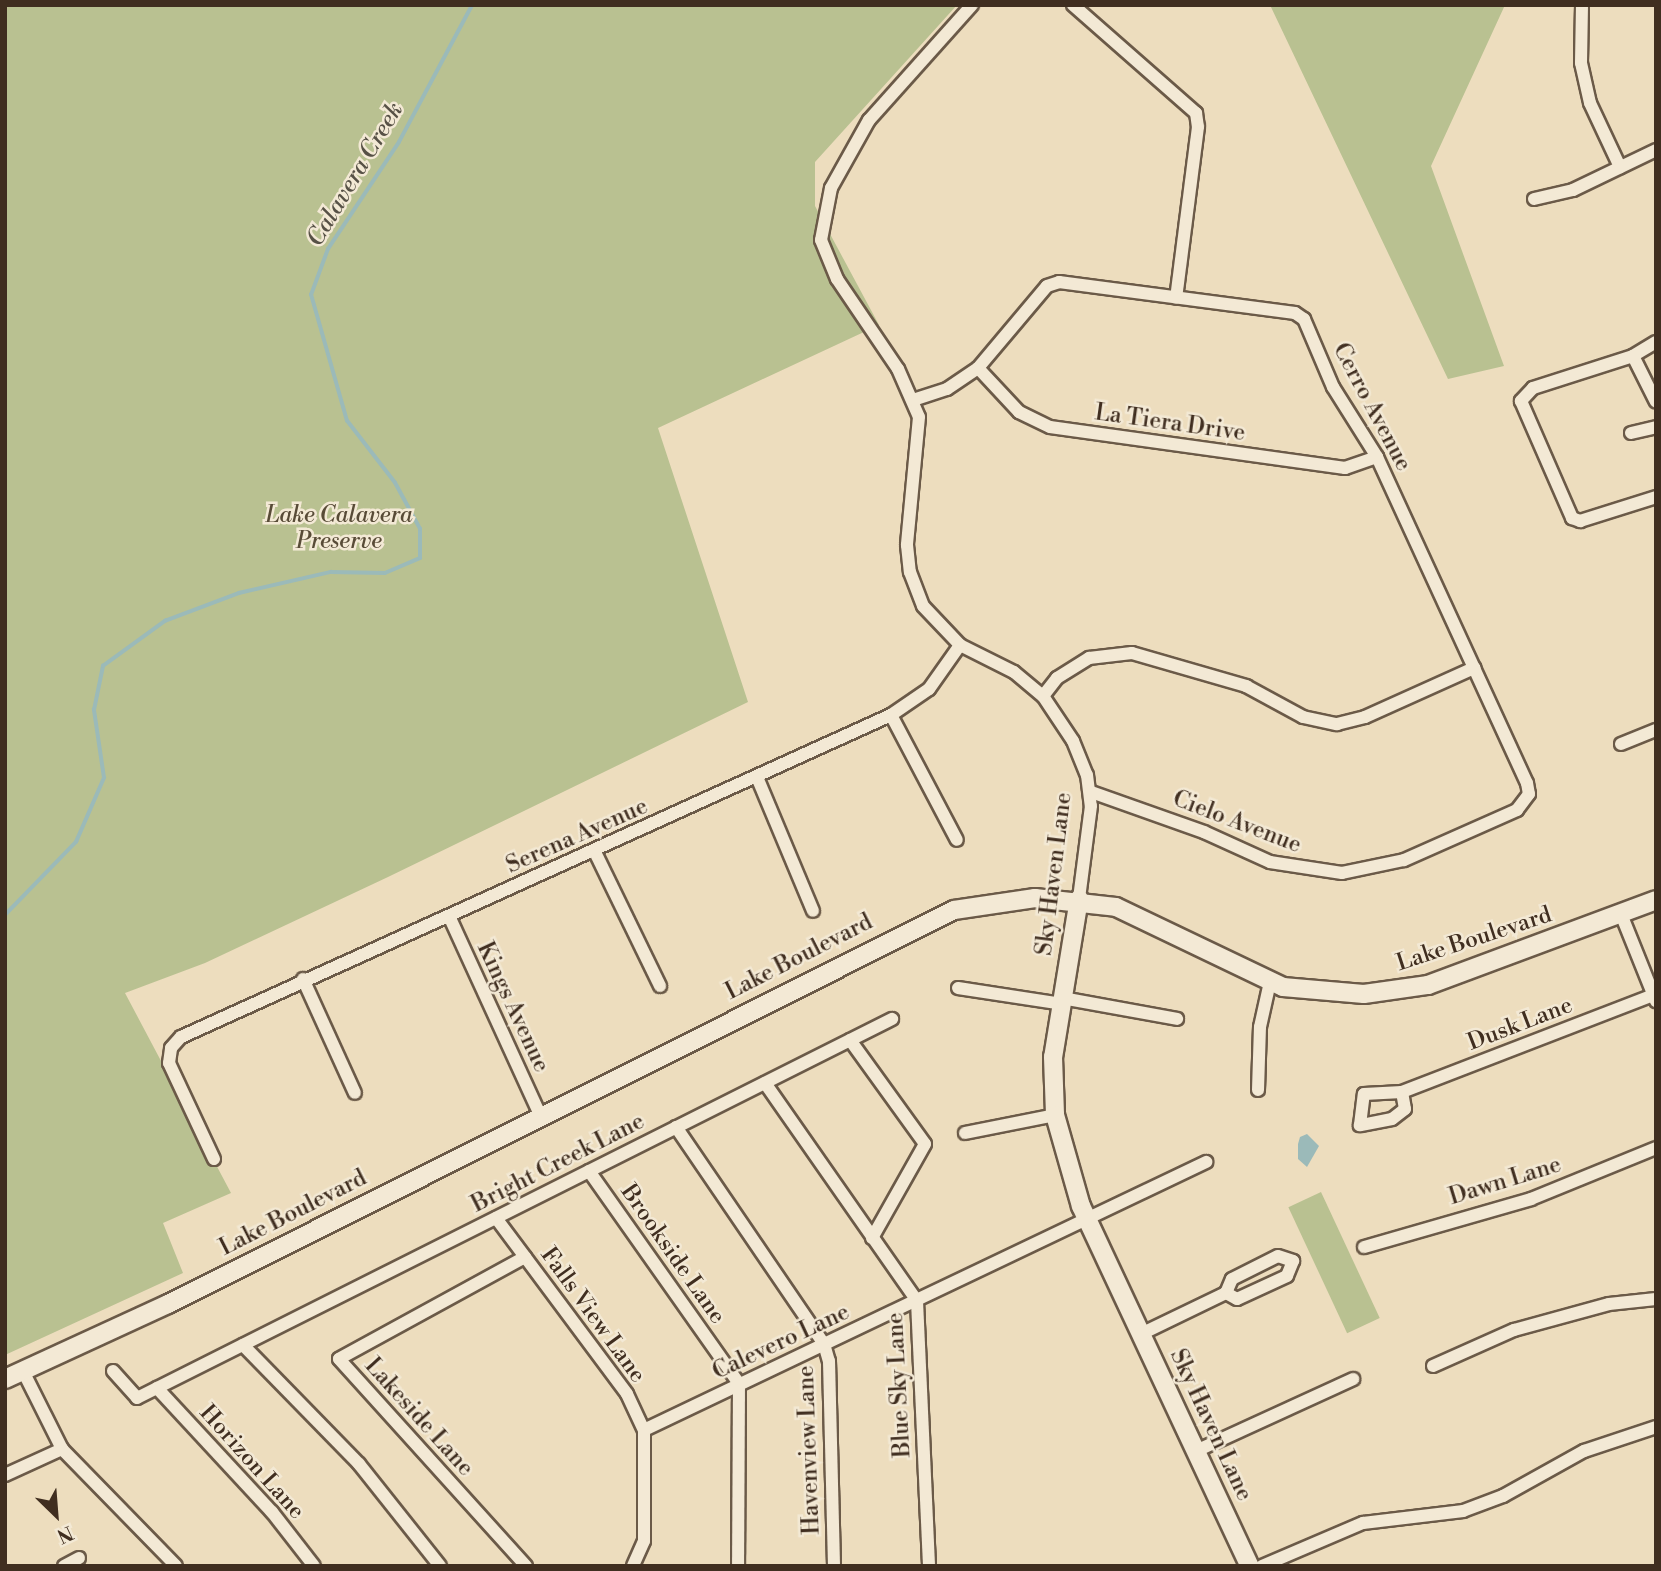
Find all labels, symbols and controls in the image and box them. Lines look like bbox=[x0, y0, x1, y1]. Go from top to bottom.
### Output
water label: Calavera Creek bbox=[302, 98, 410, 252]
street label: Cerro Avenue bbox=[1327, 338, 1417, 476]
street label: La Tiera Drive bbox=[1093, 399, 1247, 447]
park label: Lake Calavera Preserve bbox=[266, 501, 412, 555]
street label: Cielo Avenue bbox=[1169, 785, 1305, 859]
street label: Sky Haven Lane bbox=[1030, 791, 1078, 957]
street label: Serena Avenue bbox=[502, 792, 652, 880]
street label: Lake Boulevard bbox=[1393, 901, 1555, 977]
street label: Lake Boulevard bbox=[721, 908, 877, 1006]
street label: Kings Avenue bbox=[471, 937, 555, 1077]
street label: Dusk Lane bbox=[1464, 991, 1576, 1057]
street label: Bright Creek Lane bbox=[467, 1107, 649, 1219]
street label: Dawn Lane bbox=[1446, 1151, 1564, 1211]
street label: Lake Boulevard bbox=[215, 1164, 371, 1262]
street label: Brookside Lane bbox=[615, 1179, 731, 1329]
street label: Falls View Lane bbox=[535, 1242, 651, 1388]
street label: Calevero Lane bbox=[708, 1298, 854, 1386]
street label: Blue Sky Lane bbox=[881, 1312, 917, 1458]
street label: Sky Haven Lane bbox=[1164, 1345, 1258, 1505]
street label: Lakeside Lane bbox=[359, 1352, 479, 1482]
street label: Havenview Lane bbox=[792, 1365, 826, 1535]
street label: Horizon Lane bbox=[194, 1399, 310, 1525]
north arrow bbox=[21, 1480, 91, 1550]
text: N bbox=[53, 1520, 77, 1548]

